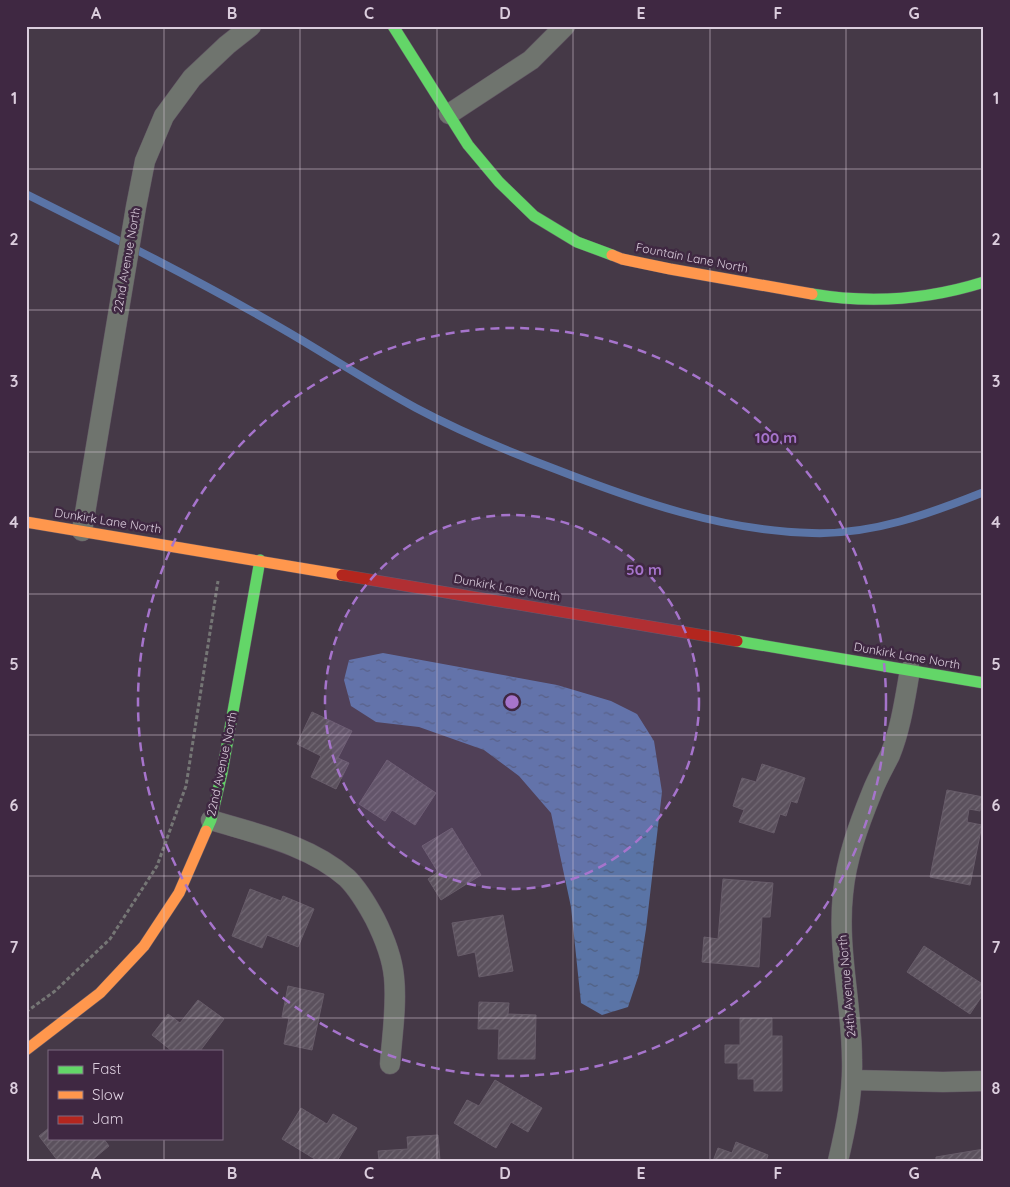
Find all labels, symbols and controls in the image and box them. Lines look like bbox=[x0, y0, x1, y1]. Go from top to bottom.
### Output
text: A bbox=[91, 3, 102, 23]
text: B bbox=[227, 3, 237, 23]
text: C bbox=[364, 3, 374, 23]
text: D bbox=[499, 3, 511, 23]
text: E bbox=[636, 3, 646, 23]
text: F bbox=[774, 3, 783, 23]
text: G bbox=[908, 3, 920, 23]
text: 1 bbox=[11, 88, 17, 108]
text: 1 bbox=[993, 88, 999, 108]
street label: 22nd Avenue North bbox=[110, 206, 143, 314]
text: 2 bbox=[9, 229, 19, 249]
text: 2 bbox=[991, 229, 1001, 249]
street label: Fountain Lane North bbox=[635, 239, 749, 276]
text: 3 bbox=[10, 371, 18, 391]
text: 3 bbox=[992, 371, 1000, 391]
text: 100 m bbox=[755, 428, 797, 447]
street label: Dunkirk Lane North bbox=[54, 505, 163, 536]
text: 4 bbox=[9, 512, 19, 532]
text: 4 bbox=[991, 512, 1001, 532]
text: 50 m bbox=[626, 560, 662, 579]
street label: Dunkirk Lane North bbox=[453, 571, 561, 604]
street label: Dunkirk Lane North bbox=[853, 639, 961, 672]
text: 5 bbox=[9, 654, 19, 674]
text: 5 bbox=[991, 654, 1001, 674]
centre of rings bbox=[503, 693, 521, 711]
street label: 22nd Avenue North bbox=[203, 710, 240, 818]
text: 6 bbox=[10, 795, 19, 815]
text: 6 bbox=[992, 795, 1001, 815]
street label: 24th Avenue North bbox=[835, 934, 858, 1038]
text: 7 bbox=[10, 937, 19, 957]
text: 7 bbox=[992, 937, 1001, 957]
legend bbox=[48, 1050, 222, 1140]
text: Fast bbox=[92, 1059, 121, 1078]
text: 8 bbox=[10, 1078, 19, 1098]
text: 8 bbox=[992, 1078, 1001, 1098]
text: Slow bbox=[92, 1085, 124, 1104]
text: Jam bbox=[92, 1109, 123, 1128]
text: A bbox=[91, 1163, 102, 1183]
text: B bbox=[227, 1163, 237, 1183]
text: C bbox=[364, 1163, 374, 1183]
text: D bbox=[499, 1163, 511, 1183]
text: E bbox=[636, 1163, 646, 1183]
text: F bbox=[774, 1163, 783, 1183]
text: G bbox=[908, 1163, 920, 1183]

